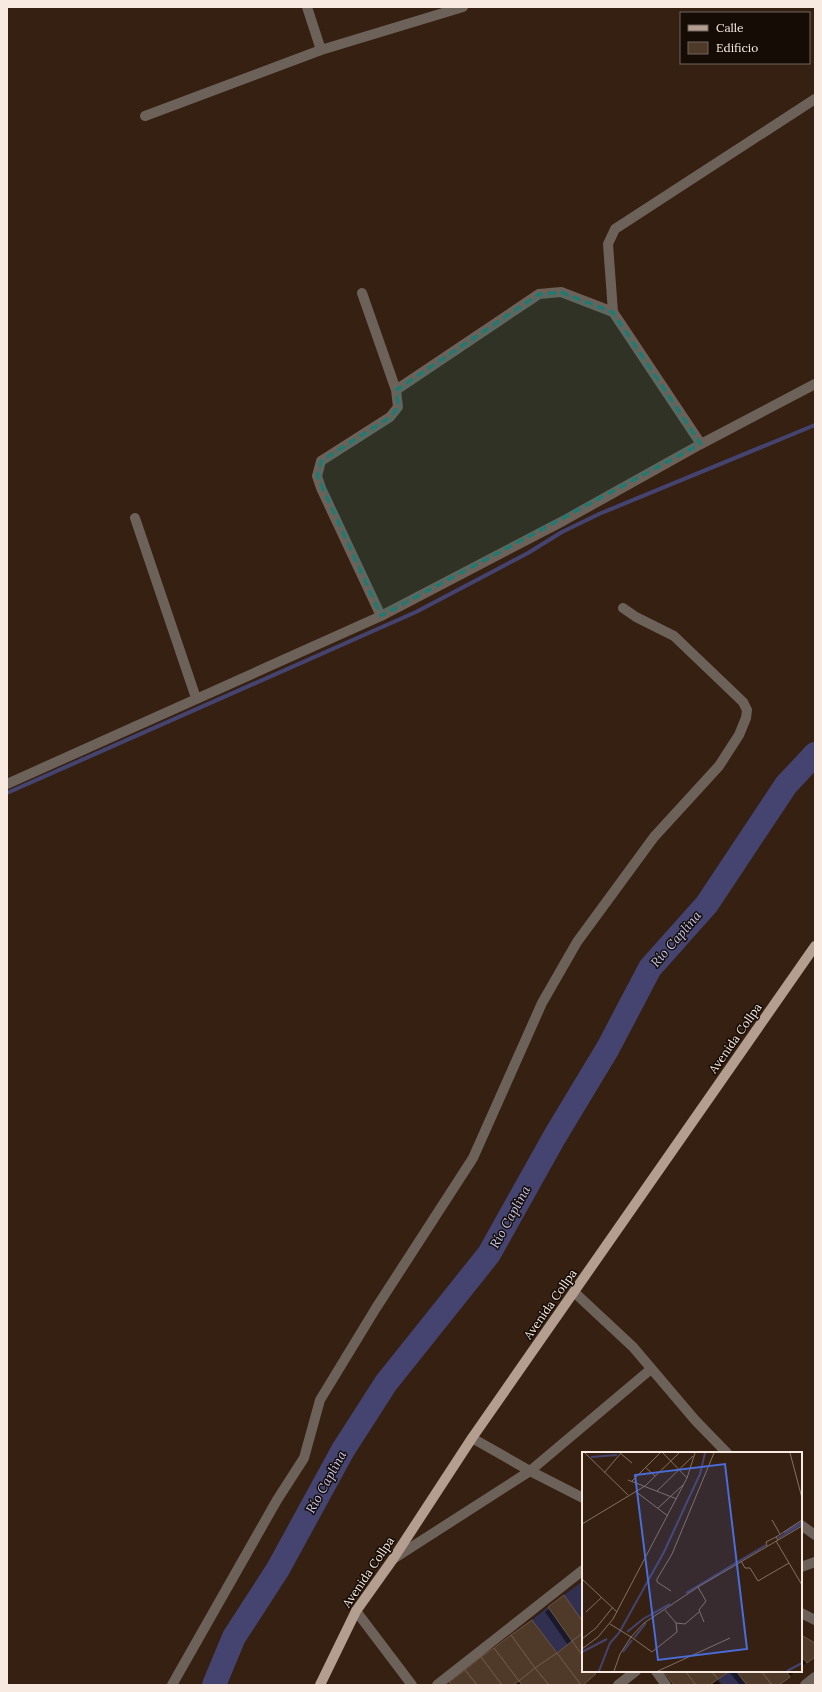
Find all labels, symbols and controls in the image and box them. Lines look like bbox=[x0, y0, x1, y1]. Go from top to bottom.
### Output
legend bbox=[680, 12, 810, 64]
text: Calle bbox=[716, 20, 744, 35]
text: Edificio bbox=[716, 40, 758, 55]
water label: Río Caplina bbox=[647, 907, 706, 971]
street label: Avenida Collpa bbox=[705, 1000, 765, 1077]
water label: Río Caplina bbox=[486, 1182, 535, 1251]
street label: Avenida Collpa bbox=[520, 1266, 580, 1343]
water label: Río Caplina bbox=[302, 1447, 351, 1516]
inset map bbox=[582, 1452, 802, 1672]
street label: Avenida Collpa bbox=[338, 1534, 397, 1611]

